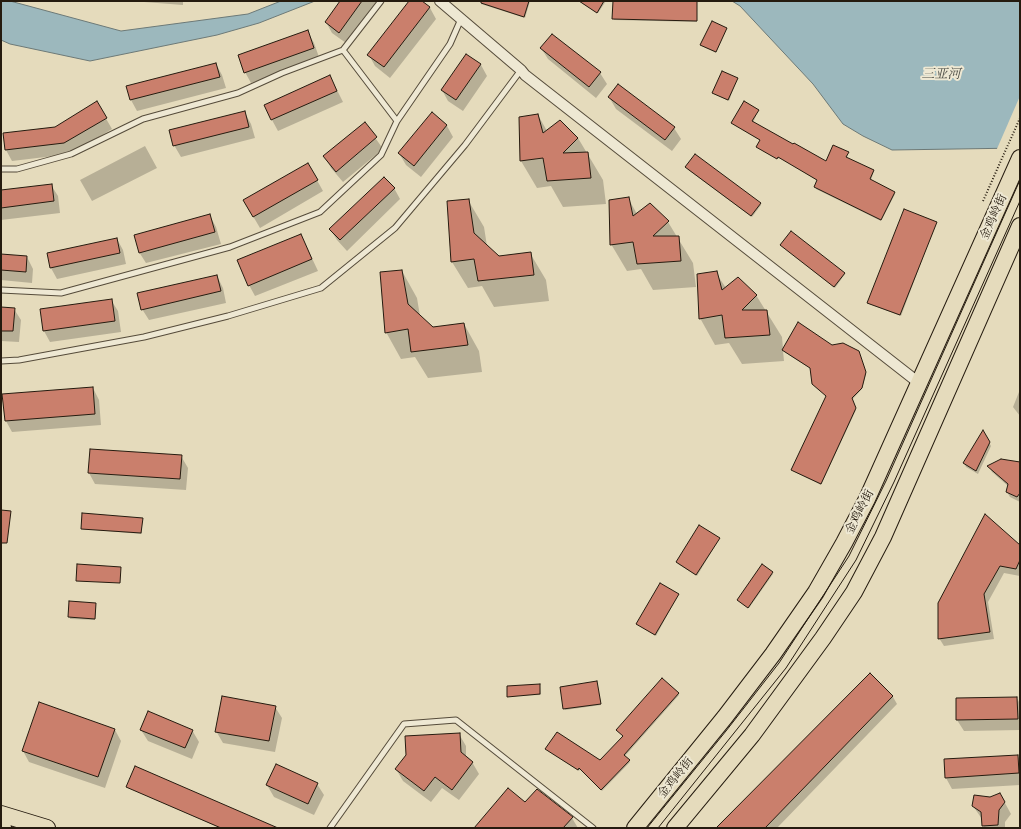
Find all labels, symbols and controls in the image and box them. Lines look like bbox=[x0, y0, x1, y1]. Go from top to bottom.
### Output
water label: 三亚河 bbox=[922, 67, 960, 83]
street label: 金鸡岭街 bbox=[978, 192, 1010, 242]
street label: 金鸡岭街 bbox=[843, 487, 877, 537]
street label: 金鸡岭街 bbox=[655, 755, 697, 801]

